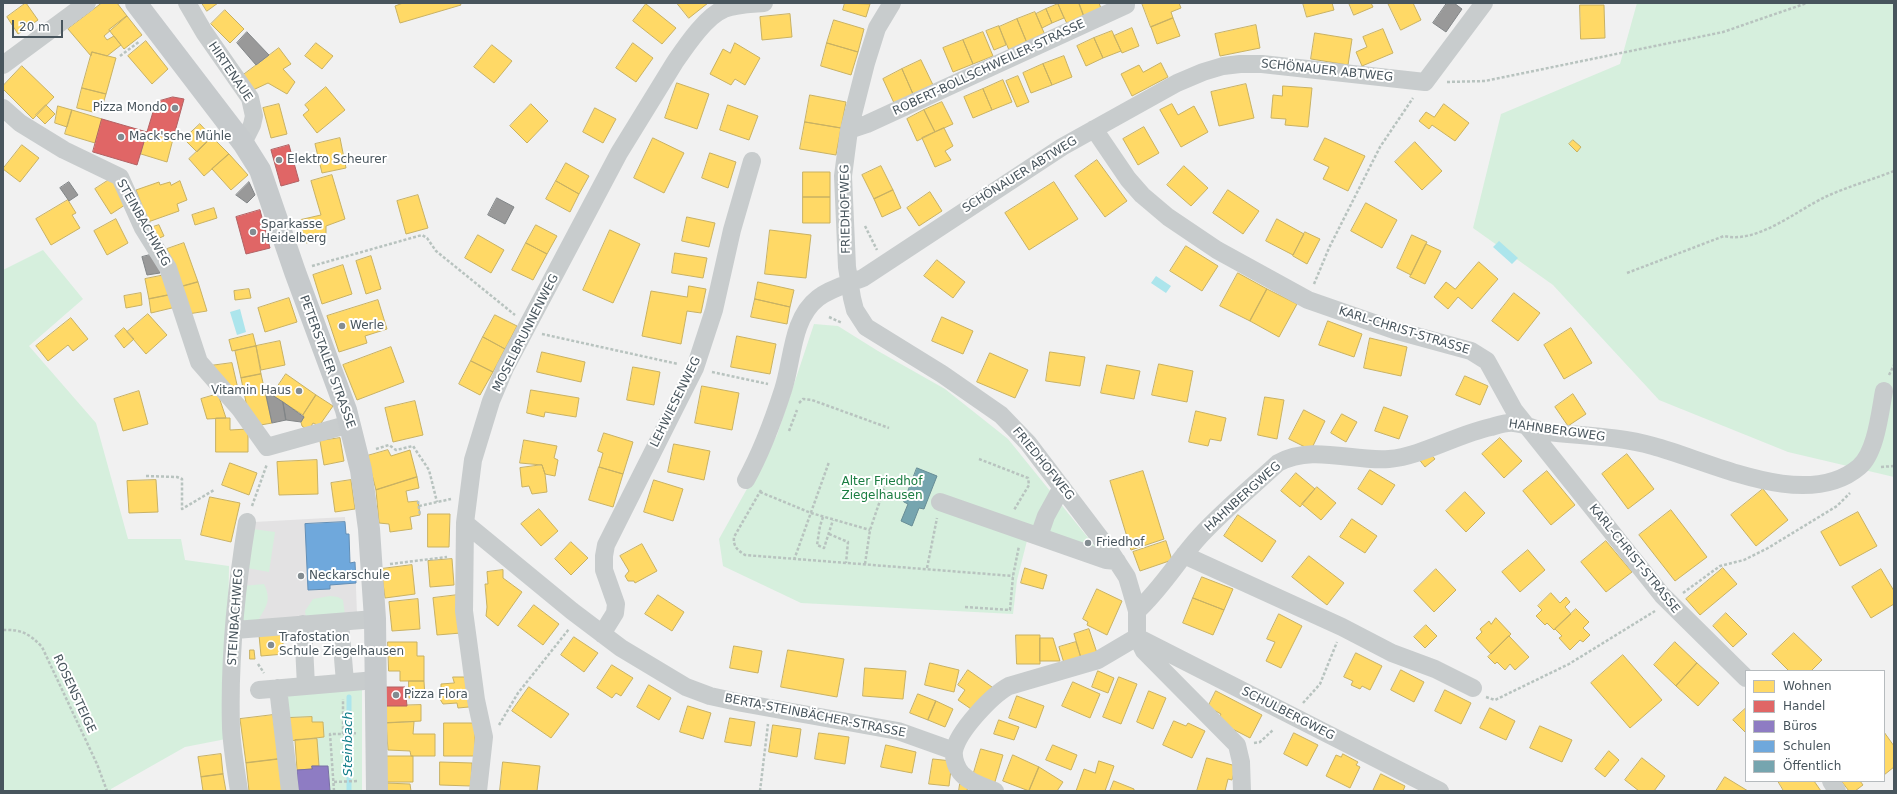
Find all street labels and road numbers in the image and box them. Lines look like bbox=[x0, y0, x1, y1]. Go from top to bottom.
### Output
street label: ROBERT-BOLLSCHWEILER-STRASSE bbox=[891, 17, 1087, 119]
street label: HIRTENAUE bbox=[205, 40, 255, 104]
street label: SCHÖNAUER ABTWEG bbox=[1260, 57, 1394, 85]
street label: SCHÖNAUER ABTWEG bbox=[960, 134, 1080, 216]
street label: FRIEDHOFWEG bbox=[838, 164, 854, 254]
street label: STEINBACHWEG bbox=[113, 177, 173, 269]
street label: MOSELBRUNNENWEG bbox=[490, 272, 562, 394]
street label: PETERSTALER STRASSE bbox=[296, 294, 358, 430]
street label: KARL-CHRIST-STRASSE bbox=[1337, 304, 1471, 358]
street label: LEHWIESENWEG bbox=[648, 354, 704, 450]
street label: HAHNBERGWEG bbox=[1508, 417, 1606, 445]
street label: FRIEDHOFWEG bbox=[1009, 425, 1077, 503]
street label: HAHNBERGWEG bbox=[1202, 459, 1284, 535]
street label: KARL-CHRIST-STRASSE bbox=[1586, 502, 1682, 616]
street label: STEINBACHWEG bbox=[225, 568, 247, 666]
street label: ROSENSTEIGE bbox=[50, 652, 98, 736]
street label: SCHULBERGWEG bbox=[1239, 684, 1337, 744]
street label: BERTA-STEINBÄCHER-STRASSE bbox=[723, 691, 907, 741]

